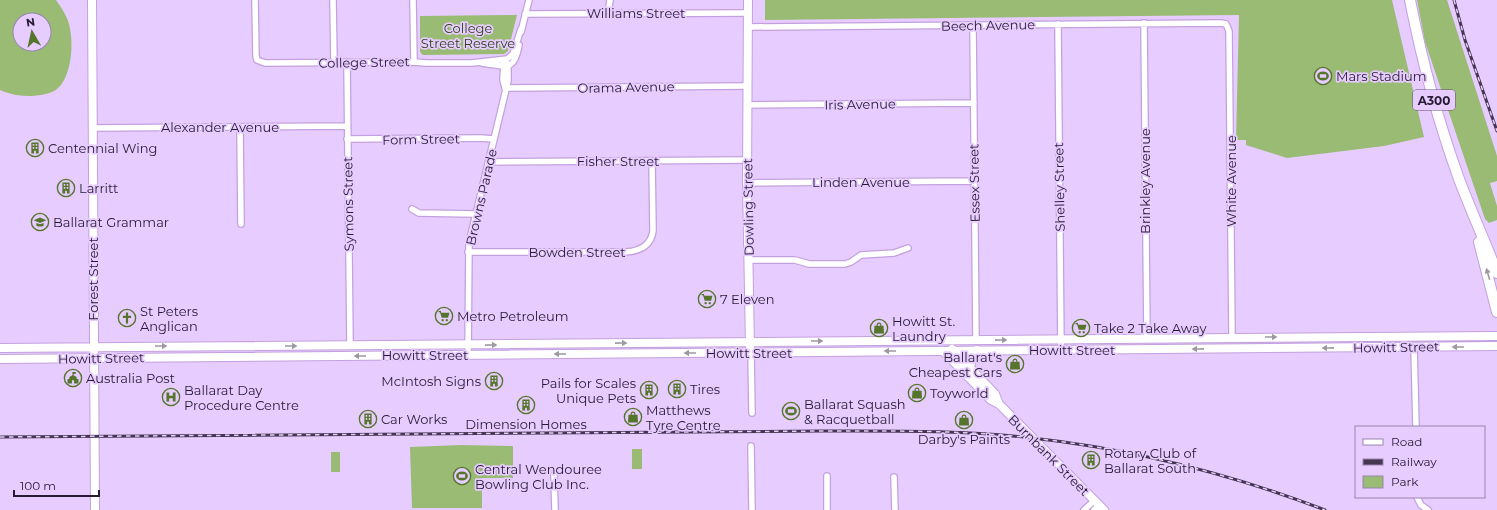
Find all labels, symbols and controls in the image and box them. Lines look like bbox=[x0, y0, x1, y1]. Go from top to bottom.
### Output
street label: Williams Street bbox=[587, 5, 685, 21]
north arrow bbox=[12, 12, 52, 52]
text: N bbox=[25, 15, 36, 30]
street label: Beech Avenue bbox=[941, 16, 1035, 34]
park label: College Street Reserve bbox=[421, 20, 515, 51]
street label: College Street bbox=[318, 53, 410, 71]
sports icon: Mars Stadium bbox=[1313, 66, 1333, 86]
place label: Mars Stadium bbox=[1336, 68, 1427, 84]
street label: Orama Avenue bbox=[577, 78, 675, 96]
road number: A300 bbox=[1413, 90, 1455, 110]
street label: Iris Avenue bbox=[824, 95, 896, 113]
street label: Alexander Avenue bbox=[161, 119, 279, 135]
street label: Brinkley Avenue bbox=[1137, 128, 1153, 234]
street label: Form Street bbox=[382, 130, 460, 148]
street label: White Avenue bbox=[1223, 135, 1239, 227]
building icon: Centennial Wing bbox=[25, 138, 45, 158]
place label: Centennial Wing bbox=[48, 140, 158, 156]
street label: Shelley Street bbox=[1050, 142, 1068, 232]
street label: Essex Street bbox=[965, 144, 983, 222]
street label: Browns Parade bbox=[462, 147, 500, 247]
street label: Fisher Street bbox=[577, 153, 659, 169]
street label: Symons Street bbox=[339, 156, 357, 252]
street label: Dowling Street bbox=[739, 158, 757, 256]
street label: Linden Avenue bbox=[812, 174, 910, 190]
building icon: Larritt bbox=[56, 178, 76, 198]
place label: Larritt bbox=[79, 180, 118, 196]
school or university icon: Ballarat Grammar bbox=[30, 212, 50, 232]
place label: Ballarat Grammar bbox=[53, 214, 169, 230]
street label: Forest Street bbox=[85, 237, 101, 321]
street label: Bowden Street bbox=[528, 244, 626, 260]
one-way arrow bbox=[1484, 268, 1490, 280]
supermarket icon: 7 Eleven bbox=[697, 289, 717, 309]
place label: 7 Eleven bbox=[720, 291, 774, 307]
place label: St Peters Anglican bbox=[140, 303, 198, 334]
supermarket icon: Metro Petroleum bbox=[434, 306, 454, 326]
church icon: St Peters Anglican bbox=[117, 308, 137, 328]
place label: Metro Petroleum bbox=[457, 308, 569, 324]
place label: Howitt St. Laundry bbox=[892, 313, 956, 344]
shop icon: Howitt St. Laundry bbox=[869, 318, 889, 338]
supermarket icon: Take 2 Take Away bbox=[1071, 318, 1091, 338]
place label: Take 2 Take Away bbox=[1094, 320, 1207, 336]
one-way arrow bbox=[1265, 334, 1278, 340]
one-way arrow bbox=[995, 337, 1008, 343]
one-way arrow bbox=[811, 338, 824, 344]
street label: Howitt Street bbox=[1353, 338, 1439, 356]
one-way arrow bbox=[615, 340, 628, 346]
one-way arrow bbox=[485, 342, 498, 348]
street label: Howitt Street bbox=[1029, 342, 1115, 358]
one-way arrow bbox=[155, 343, 168, 349]
one-way arrow bbox=[285, 343, 298, 349]
one-way arrow bbox=[1451, 344, 1464, 350]
street label: Howitt Street bbox=[706, 345, 792, 361]
one-way arrow bbox=[1321, 345, 1334, 351]
one-way arrow bbox=[1191, 346, 1204, 352]
street label: Howitt Street bbox=[382, 347, 468, 363]
one-way arrow bbox=[883, 348, 896, 354]
street label: Howitt Street bbox=[58, 349, 144, 367]
place label: Ballarat's Cheapest Cars bbox=[909, 349, 1002, 380]
one-way arrow bbox=[683, 350, 696, 356]
one-way arrow bbox=[553, 351, 566, 357]
one-way arrow bbox=[353, 353, 366, 359]
shop icon: Ballarat's Cheapest Cars bbox=[1005, 354, 1025, 374]
public building icon: Australia Post bbox=[63, 368, 83, 388]
place label: Australia Post bbox=[86, 370, 175, 386]
building icon: McIntosh Signs bbox=[484, 371, 504, 391]
place label: McIntosh Signs bbox=[381, 373, 481, 389]
place label: Pails for Scales Unique Pets bbox=[541, 375, 636, 406]
building icon: Tires bbox=[667, 379, 687, 399]
building icon: Pails for Scales Unique Pets bbox=[639, 380, 659, 400]
place label: Tires bbox=[690, 381, 720, 397]
place label: Ballarat Day Procedure Centre bbox=[184, 382, 299, 413]
shop icon: Toyworld bbox=[907, 383, 927, 403]
place label: Toyworld bbox=[930, 385, 989, 401]
hospital icon: Ballarat Day Procedure Centre bbox=[161, 387, 181, 407]
building icon: Dimension Homes bbox=[516, 395, 536, 415]
place label: Ballarat Squash & Racquetball bbox=[804, 396, 906, 427]
sports icon: Ballarat Squash & Racquetball bbox=[781, 401, 801, 421]
place label: Matthews Tyre Centre bbox=[646, 402, 721, 433]
shop icon: Matthews Tyre Centre bbox=[623, 407, 643, 427]
building icon: Car Works bbox=[358, 409, 378, 429]
shop icon: Darby's Paints bbox=[954, 410, 974, 430]
place label: Car Works bbox=[381, 411, 447, 427]
street label: Burnbank Street bbox=[1005, 411, 1093, 499]
place label: Dimension Homes bbox=[465, 416, 587, 432]
legend bbox=[1355, 426, 1485, 498]
place label: Darby's Paints bbox=[918, 431, 1010, 447]
text: Road bbox=[1391, 434, 1422, 449]
place label: Rotary Club of Ballarat South bbox=[1104, 445, 1197, 476]
building icon: Rotary Club of Ballarat South bbox=[1081, 450, 1101, 470]
text: Railway bbox=[1391, 454, 1437, 469]
place label: Central Wendouree Bowling Club Inc. bbox=[475, 461, 602, 492]
sports icon: Central Wendouree Bowling Club Inc. bbox=[452, 466, 472, 486]
scale bar bbox=[14, 472, 99, 498]
text: Park bbox=[1391, 474, 1419, 489]
text: 100 m bbox=[20, 478, 56, 493]

